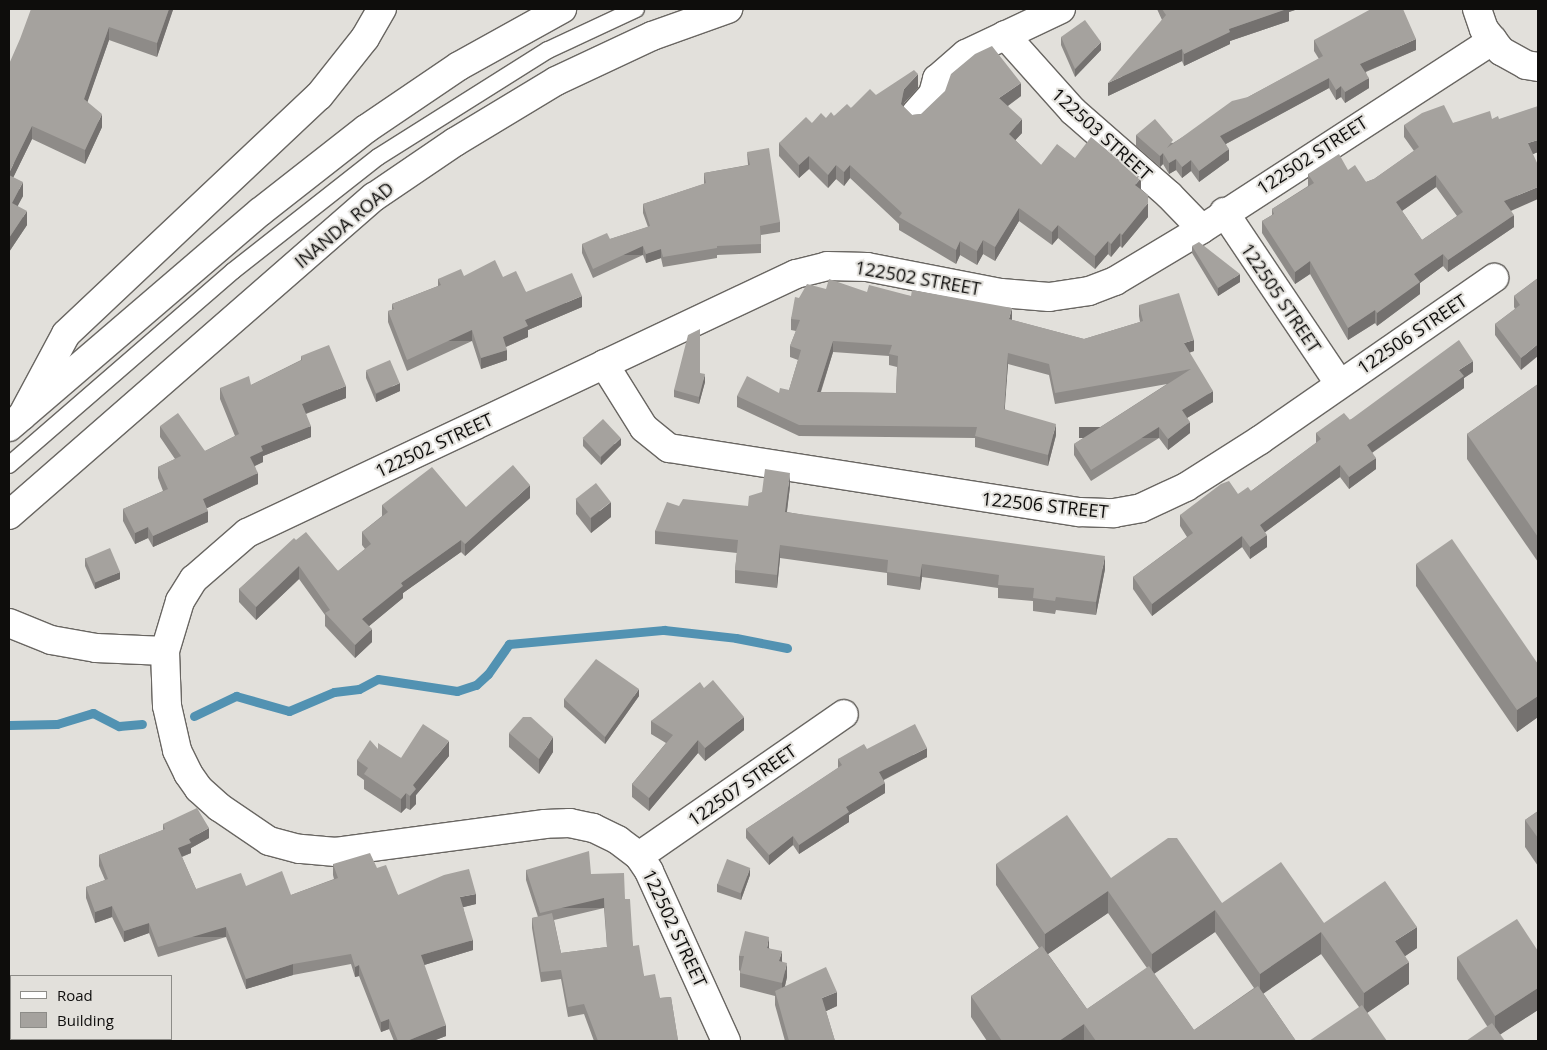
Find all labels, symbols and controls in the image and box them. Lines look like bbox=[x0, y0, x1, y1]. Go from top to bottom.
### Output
street label: 122503 STREET bbox=[1047, 83, 1157, 185]
street label: 122502 STREET bbox=[1253, 111, 1371, 199]
street label: INANDA ROAD bbox=[290, 177, 398, 273]
street label: 122505 STREET bbox=[1236, 239, 1326, 357]
street label: 122502 STREET bbox=[853, 256, 983, 300]
street label: 122506 STREET bbox=[1353, 289, 1471, 379]
street label: 122502 STREET bbox=[372, 408, 496, 482]
street label: 122506 STREET bbox=[981, 488, 1109, 522]
street label: 122507 STREET bbox=[684, 740, 800, 830]
street label: 122502 STREET bbox=[638, 866, 712, 990]
legend bbox=[10, 975, 172, 1040]
text: Road bbox=[57, 985, 93, 1005]
text: Building bbox=[57, 1010, 114, 1030]

